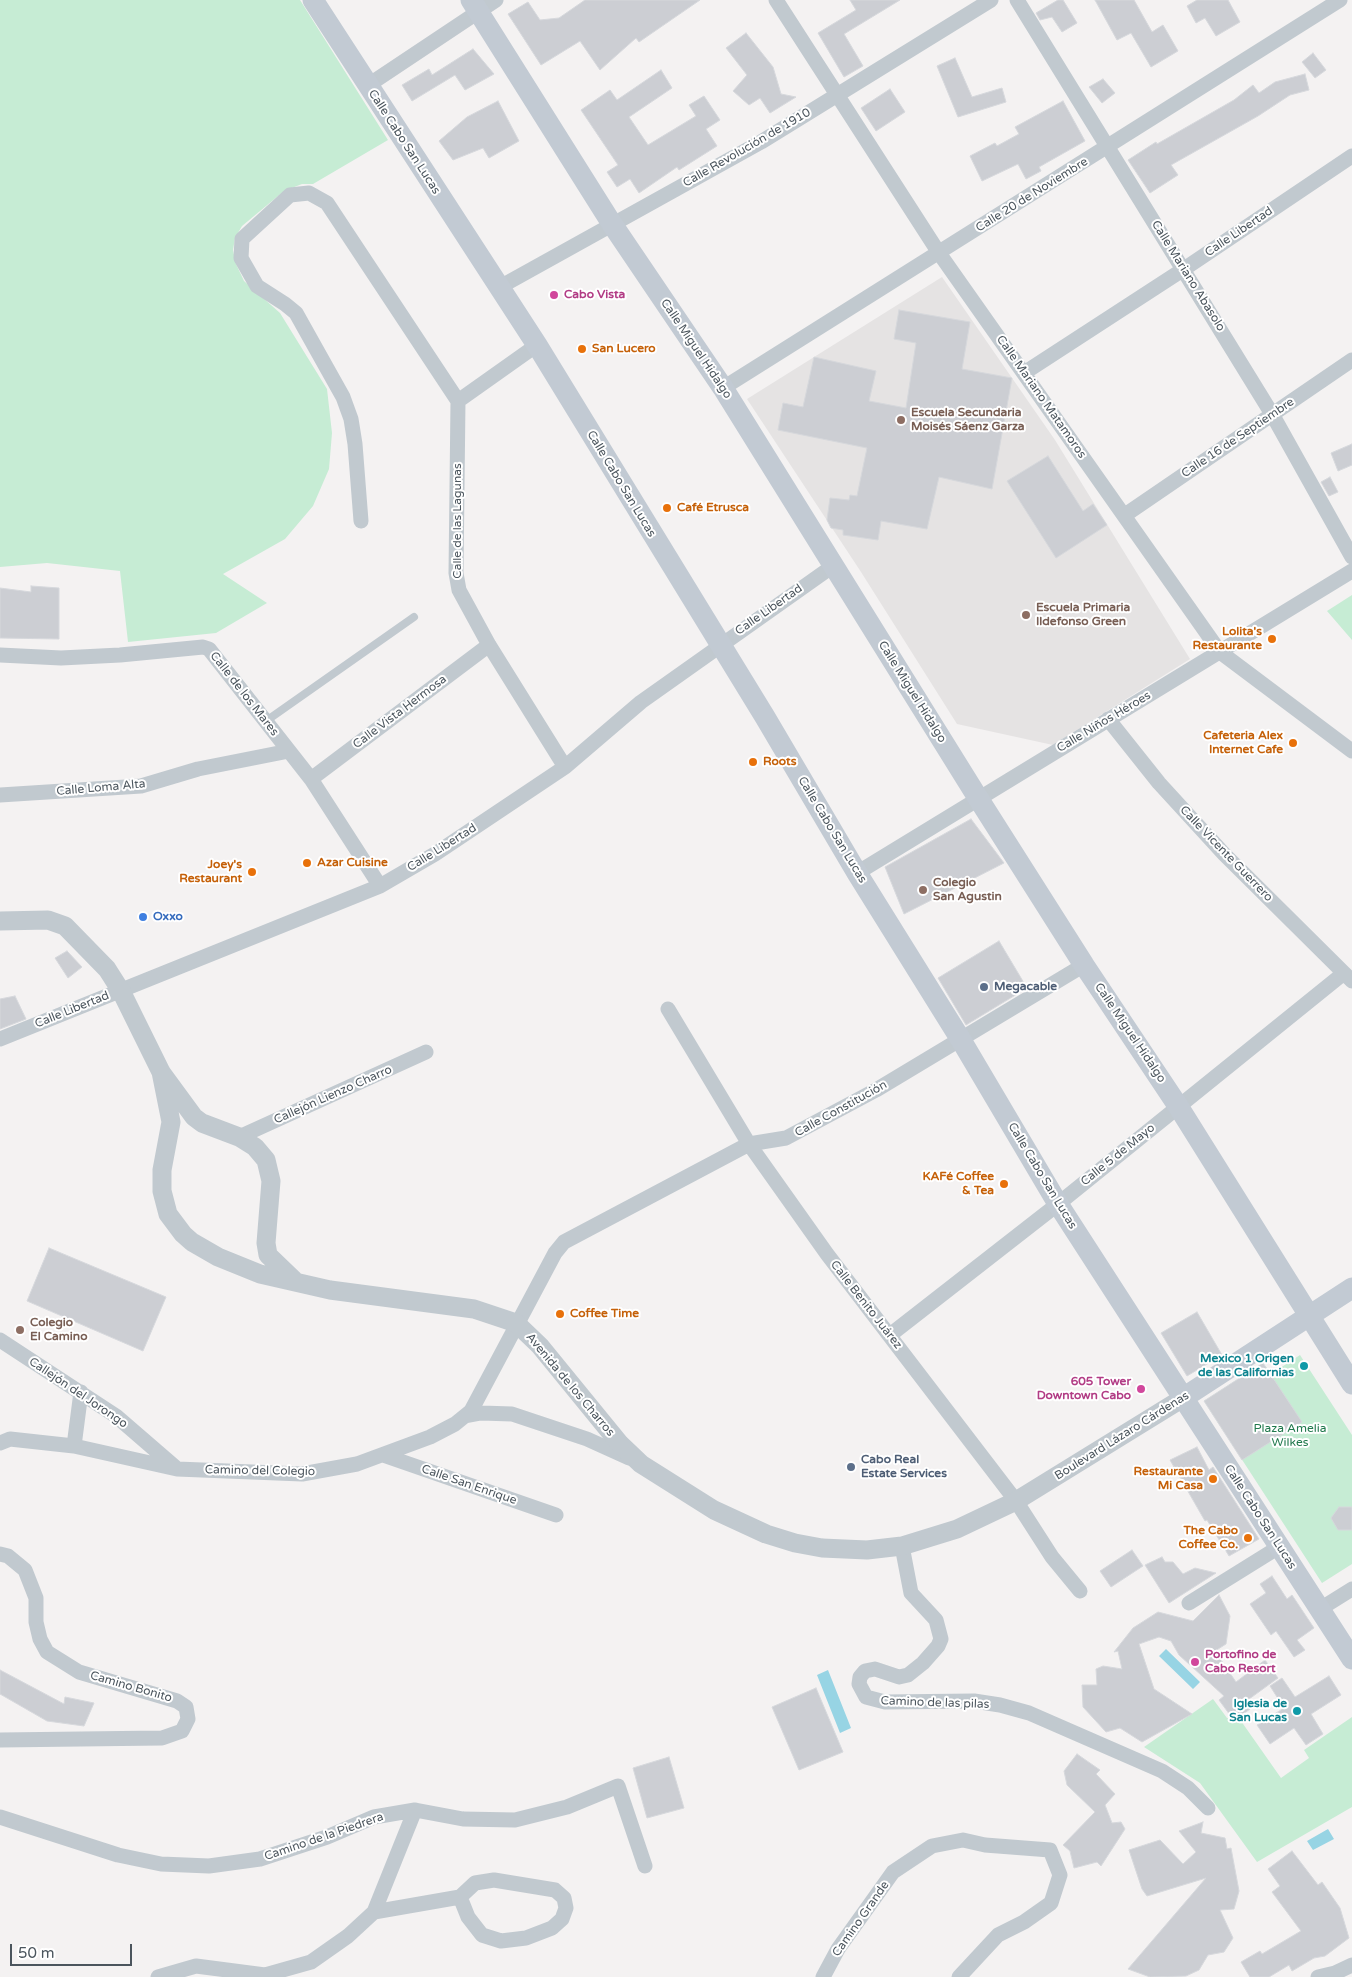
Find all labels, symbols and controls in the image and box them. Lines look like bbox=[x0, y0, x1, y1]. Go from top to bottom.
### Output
street label: Calle Cabo San Lucas bbox=[365, 87, 443, 197]
street label: Calle Revolución de 1910 bbox=[681, 106, 813, 190]
street label: Calle 20 de Noviembre bbox=[973, 155, 1091, 235]
street label: Calle Libertad bbox=[1202, 204, 1276, 260]
street label: Calle Mariano Abasolo bbox=[1148, 218, 1228, 334]
place label: Cabo Vista bbox=[564, 288, 625, 302]
marker: Cabo Vista bbox=[548, 289, 560, 301]
street label: Calle Miguel Hidalgo bbox=[657, 296, 735, 402]
street label: Calle Mariano Matamoros bbox=[993, 333, 1089, 461]
place label: San Lucero bbox=[592, 342, 656, 356]
marker: San Lucero bbox=[576, 343, 588, 355]
street label: Calle 16 de Septiembre bbox=[1179, 395, 1297, 481]
place label: Escuela Secundaria Moisés Sáenz Garza bbox=[911, 406, 1025, 434]
marker: Escuela Secundaria Moisés Sáenz Garza bbox=[895, 414, 907, 426]
street label: Calle Cabo San Lucas bbox=[583, 428, 659, 540]
street label: Calle de las Lagunas bbox=[451, 463, 465, 579]
place label: Café Etrusca bbox=[677, 501, 749, 515]
marker: Café Etrusca bbox=[661, 502, 673, 514]
street label: Calle Libertad bbox=[733, 582, 805, 638]
place label: Escuela Primaria Ildefonso Green bbox=[1036, 601, 1130, 629]
marker: Escuela Primaria Ildefonso Green bbox=[1020, 609, 1032, 621]
place label: Lolita's Restaurante bbox=[1193, 625, 1262, 653]
marker: Lolita's Restaurante bbox=[1266, 633, 1278, 645]
street label: Calle Miguel Hidalgo bbox=[875, 638, 949, 746]
street label: Calle de los Mares bbox=[207, 649, 281, 739]
street label: Calle Vista Hermosa bbox=[350, 672, 450, 752]
street label: Calle Niños Héroes bbox=[1054, 688, 1154, 756]
place label: Cafeteria Alex Internet Cafe bbox=[1203, 729, 1283, 757]
marker: Cafeteria Alex Internet Cafe bbox=[1287, 737, 1299, 749]
place label: Roots bbox=[763, 755, 796, 769]
marker: Roots bbox=[747, 756, 759, 768]
street label: Calle Cabo San Lucas bbox=[794, 774, 870, 886]
street label: Calle Loma Alta bbox=[56, 777, 146, 799]
street label: Calle Vicente Guerrero bbox=[1177, 803, 1275, 905]
street label: Calle Libertad bbox=[405, 821, 479, 875]
place label: Azar Cuisine bbox=[317, 856, 388, 870]
marker: Azar Cuisine bbox=[301, 857, 313, 869]
place label: Joey's Restaurant bbox=[179, 858, 242, 886]
marker: Joey's Restaurant bbox=[246, 866, 258, 878]
place label: Colegio San Agustin bbox=[933, 876, 1002, 904]
marker: Colegio San Agustin bbox=[917, 884, 929, 896]
place label: Oxxo bbox=[153, 910, 183, 924]
marker: Oxxo bbox=[137, 911, 149, 923]
place label: Megacable bbox=[994, 980, 1057, 994]
street label: Calle Miguel Hidalgo bbox=[1091, 980, 1169, 1086]
marker: Megacable bbox=[978, 981, 990, 993]
street label: Calle Libertad bbox=[33, 989, 111, 1031]
street label: Callejón Lienzo Charro bbox=[272, 1062, 394, 1128]
street label: Calle Constitución bbox=[793, 1078, 889, 1140]
street label: Calle Cabo San Lucas bbox=[1004, 1120, 1080, 1232]
street label: Calle 5 de Mayo bbox=[1078, 1121, 1158, 1189]
place label: KAFé Coffee & Tea bbox=[923, 1170, 994, 1198]
marker: KAFé Coffee & Tea bbox=[998, 1178, 1010, 1190]
street label: Calle Benito Juárez bbox=[827, 1258, 905, 1352]
place label: Coffee Time bbox=[570, 1307, 639, 1321]
marker: Coffee Time bbox=[554, 1308, 566, 1320]
place label: Colegio El Camino bbox=[30, 1316, 87, 1344]
marker: Colegio El Camino bbox=[14, 1324, 26, 1336]
street label: Avenida de los Charros bbox=[523, 1330, 617, 1440]
place label: Mexico 1 Origen de las Californias bbox=[1198, 1352, 1294, 1380]
street label: Callejón del Jorongo bbox=[26, 1355, 130, 1431]
marker: Mexico 1 Origen de las Californias bbox=[1298, 1360, 1310, 1372]
place label: 605 Tower Downtown Cabo bbox=[1037, 1375, 1131, 1403]
marker: 605 Tower Downtown Cabo bbox=[1135, 1383, 1147, 1395]
street label: Boulevard Lázaro Cárdenas bbox=[1052, 1389, 1192, 1483]
park label: Plaza Amelia Wilkes bbox=[1254, 1422, 1326, 1450]
place label: Cabo Real Estate Services bbox=[861, 1453, 947, 1481]
marker: Cabo Real Estate Services bbox=[845, 1461, 857, 1473]
street label: Calle San Enrique bbox=[420, 1462, 518, 1508]
street label: Calle Cabo San Lucas bbox=[1221, 1462, 1299, 1572]
street label: Camino del Colegio bbox=[205, 1463, 315, 1479]
place label: Restaurante Mi Casa bbox=[1134, 1465, 1203, 1493]
marker: Restaurante Mi Casa bbox=[1207, 1473, 1219, 1485]
place label: The Cabo Coffee Co. bbox=[1179, 1524, 1238, 1552]
marker: The Cabo Coffee Co. bbox=[1242, 1532, 1254, 1544]
place label: Portofino de Cabo Resort bbox=[1205, 1648, 1276, 1676]
marker: Portofino de Cabo Resort bbox=[1189, 1656, 1201, 1668]
street label: Camino Bonito bbox=[88, 1668, 174, 1706]
street label: Camino de las pilas bbox=[880, 1694, 990, 1712]
place label: Iglesia de San Lucas bbox=[1229, 1697, 1287, 1725]
marker: Iglesia de San Lucas bbox=[1291, 1705, 1303, 1717]
street label: Camino de la Piedrera bbox=[263, 1810, 385, 1864]
street label: Camino Grande bbox=[830, 1878, 892, 1960]
scale bar bbox=[12, 1934, 135, 1966]
text: 50 m bbox=[18, 1944, 55, 1962]

